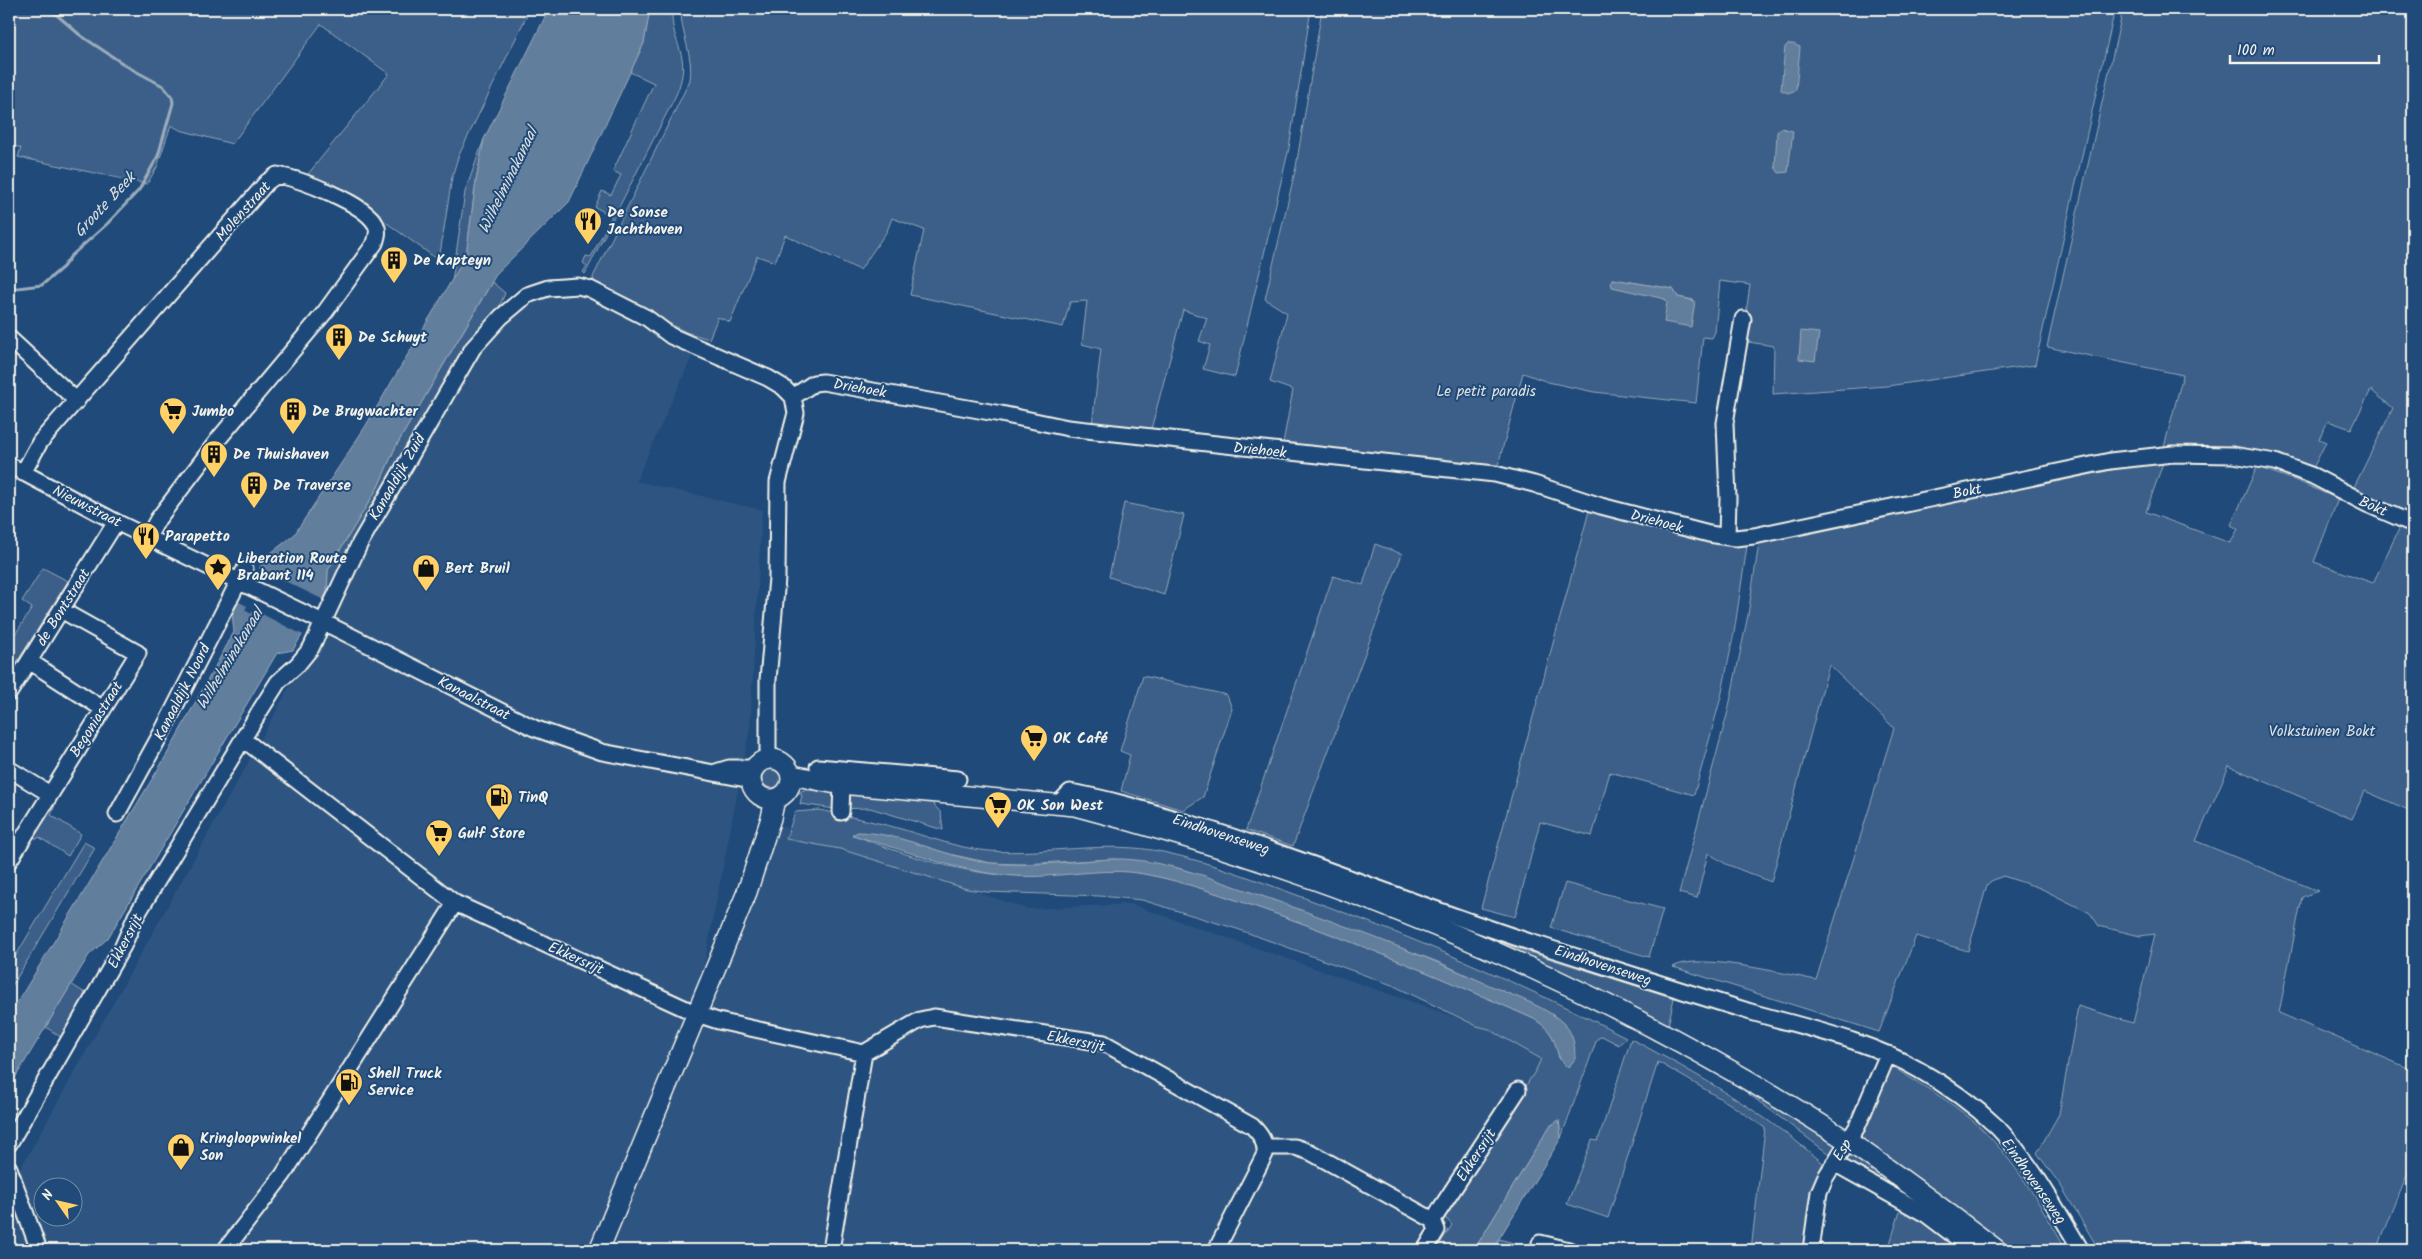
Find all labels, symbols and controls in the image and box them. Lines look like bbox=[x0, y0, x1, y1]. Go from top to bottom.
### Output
scale bar bbox=[2230, 32, 2378, 64]
text: 100 m bbox=[2237, 39, 2275, 63]
water label: Wilhelminakanaal bbox=[472, 121, 546, 238]
water label: Groote Beek bbox=[68, 165, 144, 243]
street label: Molenstraat bbox=[210, 176, 278, 247]
place label: De Sonse Jachthaven bbox=[607, 201, 683, 242]
restaurant icon: De Sonse Jachthaven bbox=[573, 206, 603, 245]
building icon: De Kapteyn bbox=[379, 245, 409, 284]
place label: De Kapteyn bbox=[413, 249, 491, 273]
building icon: De Schuyt bbox=[324, 322, 354, 361]
place label: De Schuyt bbox=[358, 326, 427, 350]
street label: Driehoek bbox=[831, 373, 889, 406]
park label: Le petit paradis bbox=[1436, 380, 1536, 404]
supermarket icon: Jumbo bbox=[158, 396, 188, 435]
building icon: De Brugwachter bbox=[278, 396, 308, 435]
place label: Jumbo bbox=[192, 400, 234, 424]
place label: De Brugwachter bbox=[312, 400, 419, 424]
street label: Kanaaldijk Zuid bbox=[363, 429, 433, 526]
street label: Driehoek bbox=[1232, 436, 1289, 466]
building icon: De Thuishaven bbox=[199, 439, 229, 478]
place label: De Thuishaven bbox=[233, 443, 329, 467]
building icon: De Traverse bbox=[239, 470, 269, 509]
place label: De Traverse bbox=[273, 474, 351, 498]
street label: Bokt bbox=[1951, 477, 1984, 507]
street label: Nieuwstraat bbox=[48, 479, 125, 535]
street label: Bokt bbox=[2354, 490, 2391, 524]
street label: Driehoek bbox=[1628, 503, 1687, 541]
restaurant icon: Parapetto bbox=[131, 521, 161, 560]
place label: Parapetto bbox=[165, 525, 230, 549]
place label: Liberation Route Brabant 114 bbox=[237, 547, 347, 588]
place icon: Liberation Route Brabant 114 bbox=[203, 552, 233, 591]
shop icon: Bert Bruil bbox=[411, 553, 441, 592]
place label: Bert Bruil bbox=[445, 557, 510, 581]
street label: de Bontstraat bbox=[31, 564, 97, 651]
water label: Wilhelminakanaal bbox=[190, 600, 272, 714]
street label: Kanaaldijk Noord bbox=[148, 639, 218, 745]
street label: Kanaalstraat bbox=[433, 670, 514, 728]
street label: Begoniastraat bbox=[64, 677, 130, 762]
park label: Volkstuinen Bokt bbox=[2269, 720, 2375, 744]
supermarket icon: OK Café bbox=[1019, 723, 1049, 762]
place label: OK Café bbox=[1053, 727, 1109, 751]
fuel station icon: TinQ bbox=[484, 782, 514, 821]
place label: TinQ bbox=[518, 786, 548, 810]
supermarket icon: OK Son West bbox=[983, 790, 1013, 829]
place label: OK Son West bbox=[1017, 794, 1103, 818]
street label: Eindhovenseweg bbox=[1169, 808, 1272, 862]
supermarket icon: Gulf Store bbox=[424, 818, 454, 857]
place label: Gulf Store bbox=[458, 822, 526, 846]
street label: Ekkersrijt bbox=[102, 910, 150, 973]
street label: Ekkersrijt bbox=[544, 936, 608, 982]
street label: Eindhovenseweg bbox=[1551, 939, 1654, 993]
street label: Ekkersrijt bbox=[1045, 1025, 1107, 1059]
place label: Shell Truck Service bbox=[368, 1062, 442, 1103]
fuel station icon: Shell Truck Service bbox=[334, 1067, 364, 1106]
street label: Ekkersrijt bbox=[1451, 1124, 1503, 1187]
place label: Kringloopwinkel Son bbox=[200, 1127, 301, 1168]
shop icon: Kringloopwinkel Son bbox=[166, 1132, 196, 1171]
street label: Eindhovenseweg bbox=[1994, 1133, 2072, 1230]
street label: Esp bbox=[1827, 1135, 1859, 1166]
north arrow bbox=[32, 1176, 82, 1226]
text: N bbox=[36, 1185, 60, 1205]

